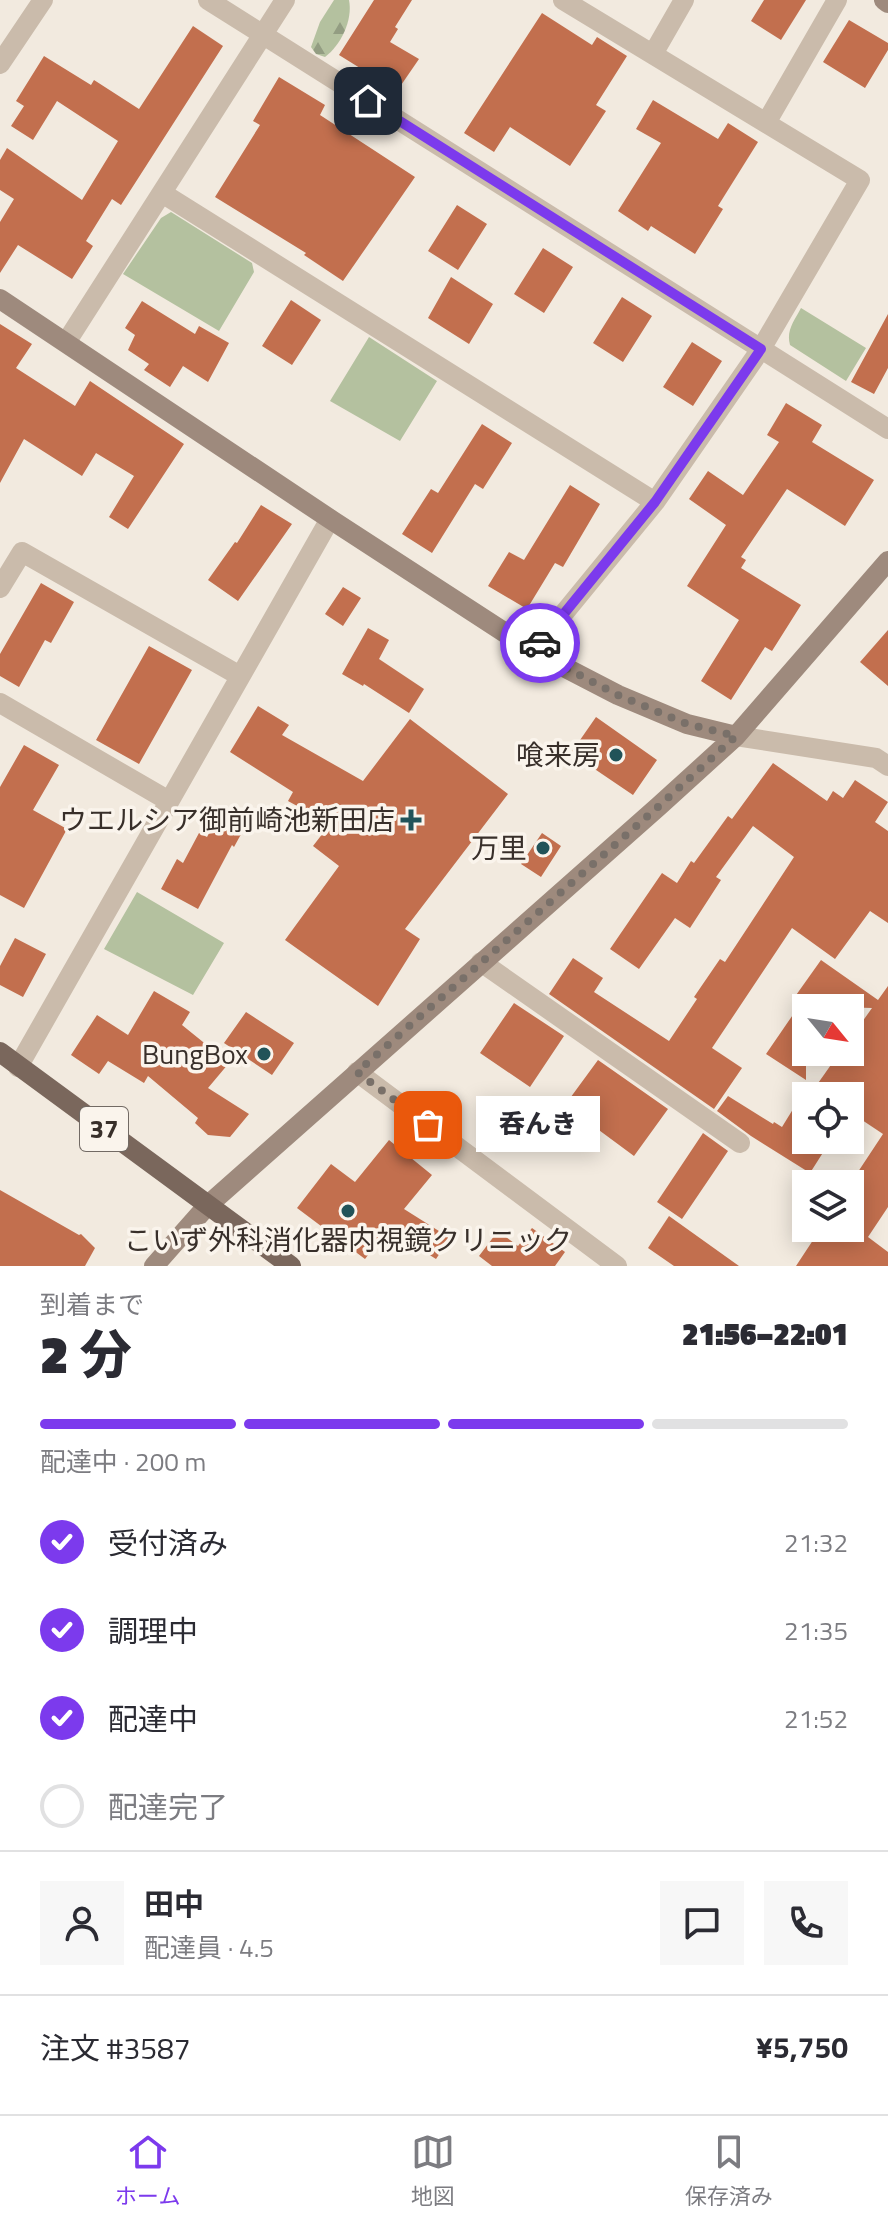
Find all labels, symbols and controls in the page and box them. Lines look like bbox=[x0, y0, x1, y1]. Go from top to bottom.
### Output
pin bbox=[334, 67, 402, 135]
icon: home bbox=[346, 79, 390, 123]
courier bbox=[500, 603, 580, 683]
icon: car bbox=[518, 621, 562, 665]
place label: 喰来房 bbox=[516, 733, 600, 776]
marker: 喰来房 bbox=[607, 746, 625, 764]
place label: ウエルシア御前崎池新田店 bbox=[59, 798, 395, 841]
marker: ウエルシア御前崎池新田店 bbox=[402, 811, 420, 829]
place label: 万里 bbox=[471, 826, 527, 869]
marker: 万里 bbox=[534, 839, 552, 857]
north arrow bbox=[792, 994, 864, 1066]
map controls bbox=[792, 994, 864, 1242]
place label: BungBox bbox=[142, 1032, 248, 1075]
marker: BungBox bbox=[255, 1045, 273, 1063]
button: locate bbox=[792, 1082, 864, 1154]
pin bbox=[394, 1091, 462, 1159]
callout: 呑んき bbox=[476, 1097, 600, 1153]
icon: bag bbox=[406, 1103, 450, 1147]
text: 呑んき bbox=[499, 1104, 577, 1143]
road number: 37 bbox=[80, 1107, 128, 1151]
button: layers bbox=[792, 1170, 864, 1242]
marker: こいず外科消化器内視鏡クリニック bbox=[339, 1202, 357, 1220]
place label: こいず外科消化器内視鏡クリニック bbox=[124, 1218, 572, 1261]
text: 到着まで bbox=[40, 1285, 144, 1324]
text: 21:56–22:01 bbox=[682, 1311, 848, 1357]
text: 2 分 bbox=[40, 1314, 132, 1393]
text: 配達中 · 200 m bbox=[40, 1442, 206, 1481]
icon: check bbox=[40, 1520, 84, 1564]
text: 受付済み bbox=[108, 1520, 228, 1566]
text: 21:32 bbox=[784, 1523, 848, 1562]
icon: check bbox=[40, 1608, 84, 1652]
text: 調理中 bbox=[108, 1608, 198, 1654]
text: 21:35 bbox=[784, 1611, 848, 1650]
icon: check bbox=[40, 1696, 84, 1740]
text: 配達中 bbox=[108, 1696, 198, 1742]
text: 21:52 bbox=[784, 1699, 848, 1738]
text: 配達完了 bbox=[108, 1784, 228, 1830]
button: person bbox=[40, 1881, 124, 1965]
text: 田中 bbox=[144, 1881, 204, 1927]
button: chat bbox=[660, 1881, 744, 1965]
button: phone bbox=[764, 1881, 848, 1965]
text: 配達員 · 4.5 bbox=[144, 1928, 274, 1967]
text: ¥5,750 bbox=[756, 2024, 848, 2070]
text: 注文 #3587 bbox=[40, 2025, 191, 2071]
tab: ホーム bbox=[115, 2130, 180, 2213]
tab: 地図 bbox=[411, 2130, 455, 2213]
tab: 保存済み bbox=[685, 2130, 773, 2213]

